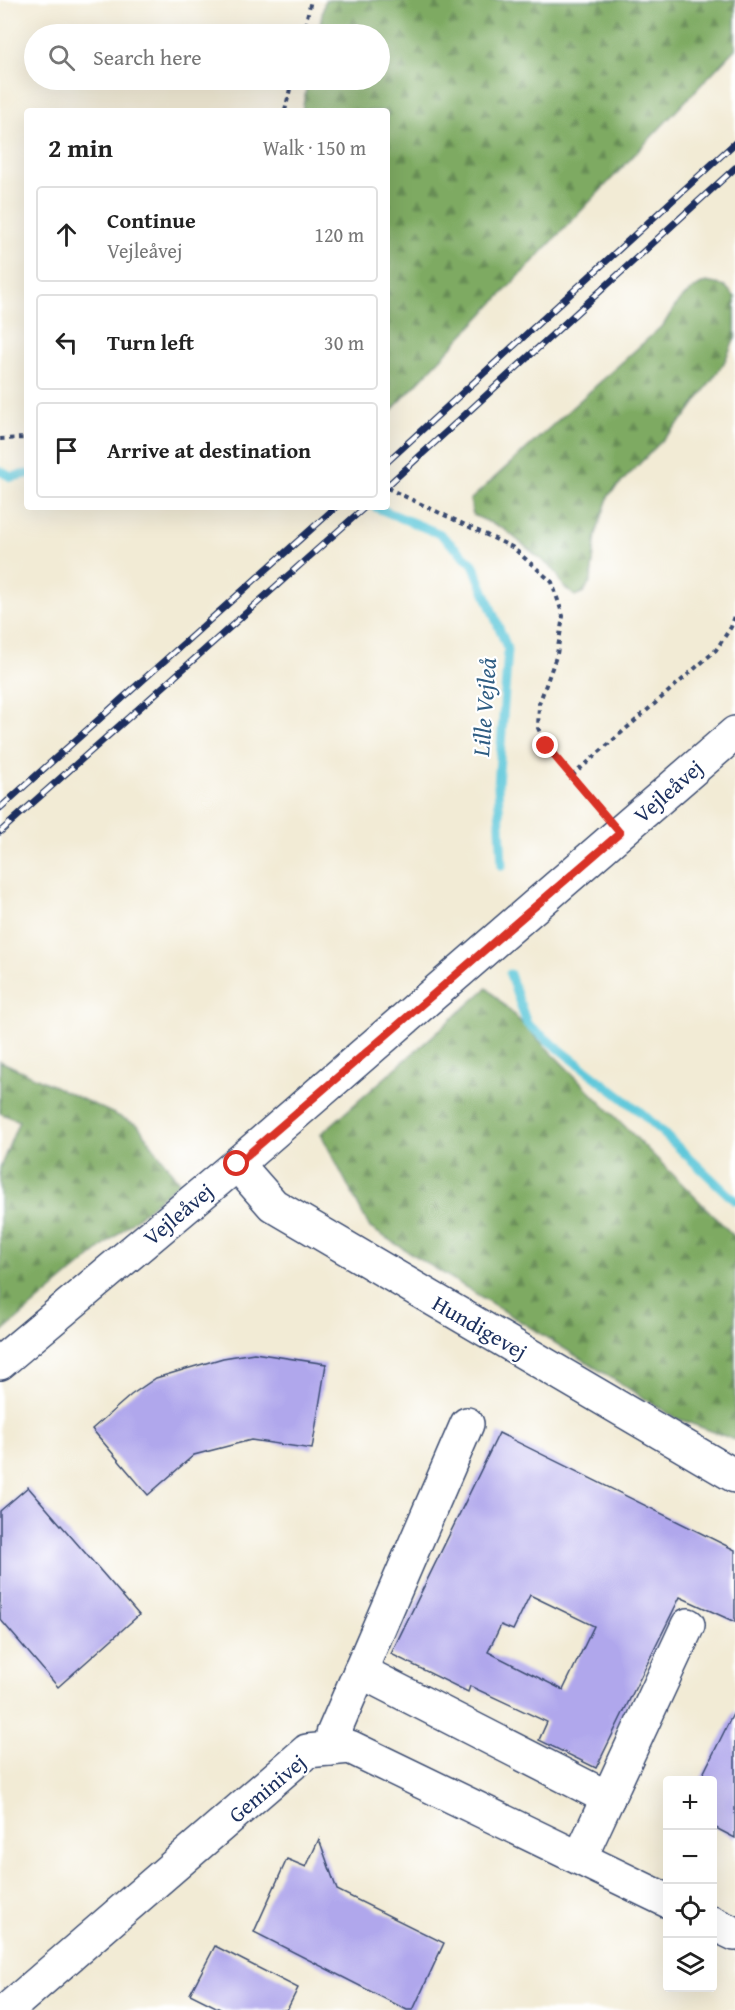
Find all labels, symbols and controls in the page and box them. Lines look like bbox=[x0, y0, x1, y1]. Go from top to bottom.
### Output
search box bbox=[24, 24, 390, 90]
icon: search bbox=[45, 41, 78, 74]
text: Search here bbox=[93, 41, 202, 73]
text: 2 min bbox=[48, 128, 113, 167]
text: Walk · 150 m bbox=[263, 133, 366, 162]
text: Continue bbox=[107, 204, 196, 236]
icon: ahead bbox=[50, 218, 83, 251]
text: 120 m bbox=[314, 220, 364, 249]
text: Vejleåvej bbox=[107, 236, 182, 265]
icon: left bbox=[50, 326, 83, 359]
text: Turn left bbox=[107, 326, 194, 358]
text: 30 m bbox=[324, 328, 364, 357]
icon: arrive bbox=[50, 434, 83, 467]
text: Arrive at destination bbox=[107, 434, 311, 466]
water label: Lille Vejleå bbox=[463, 656, 505, 759]
route end bbox=[532, 732, 558, 758]
street label: Vejleåvej bbox=[626, 752, 710, 830]
route start bbox=[223, 1150, 249, 1176]
street label: Vejleåvej bbox=[136, 1175, 220, 1253]
street label: Hundigevej bbox=[427, 1287, 533, 1367]
street label: Geminivej bbox=[221, 1746, 313, 1830]
map controls bbox=[663, 1776, 717, 1992]
button: + bbox=[663, 1776, 717, 1830]
button: − bbox=[663, 1830, 717, 1884]
button: locate bbox=[663, 1884, 717, 1938]
button: layers bbox=[663, 1938, 717, 1992]

